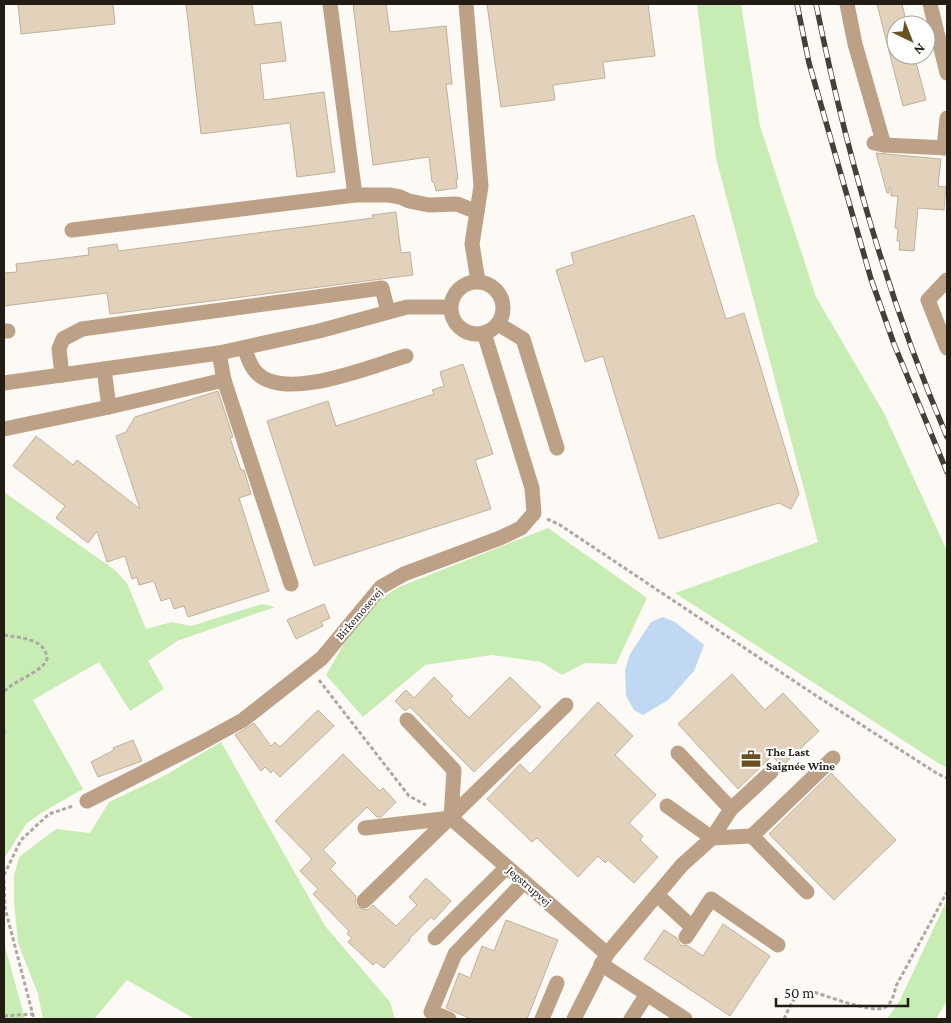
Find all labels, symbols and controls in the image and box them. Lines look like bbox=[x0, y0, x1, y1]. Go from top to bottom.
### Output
north arrow bbox=[886, 15, 936, 65]
text: N bbox=[911, 40, 929, 59]
street label: Birkemosevej bbox=[333, 585, 385, 643]
place label: The Last Saignée Wine bbox=[766, 745, 835, 773]
office icon: The Last Saignée Wine bbox=[740, 748, 762, 770]
street label: Jegstrupvej bbox=[503, 862, 554, 909]
scale bar bbox=[776, 976, 908, 1008]
text: 50 m bbox=[784, 985, 814, 1001]

